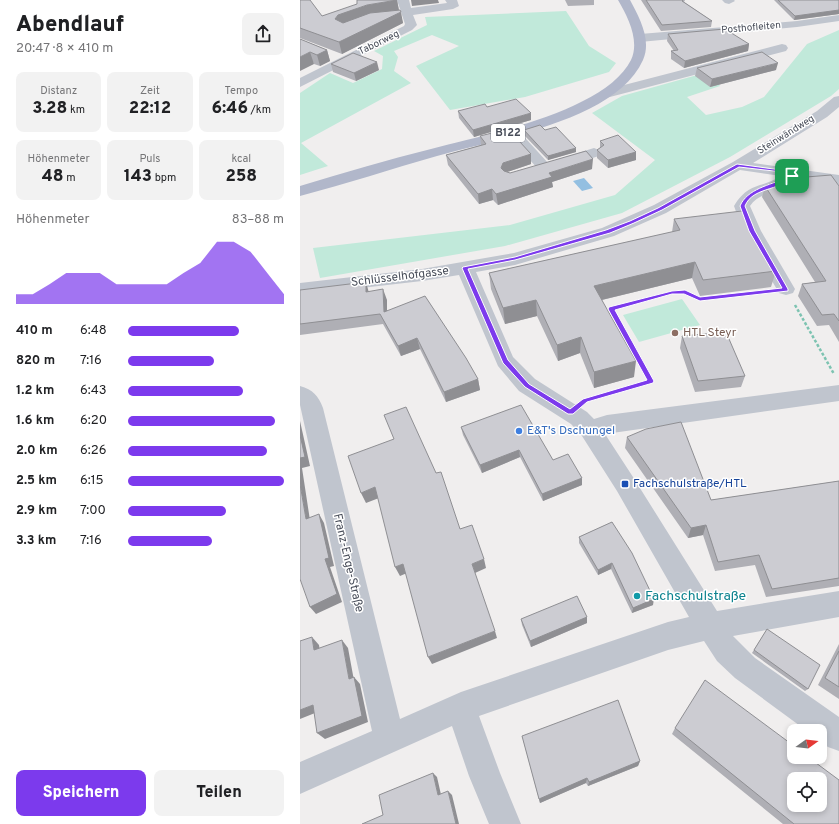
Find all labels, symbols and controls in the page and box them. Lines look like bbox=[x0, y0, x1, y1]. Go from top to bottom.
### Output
text: Abendlauf bbox=[16, 12, 124, 39]
button: share bbox=[242, 13, 284, 55]
street label: Posthofleiten bbox=[721, 19, 781, 37]
street label: Taborweg bbox=[356, 28, 402, 58]
text: 20:47 · 8 × 410 m bbox=[16, 41, 113, 57]
text: Distanz bbox=[40, 84, 77, 98]
text: Zeit bbox=[140, 84, 160, 98]
text: Tempo bbox=[225, 84, 258, 98]
text: 3.28 bbox=[32, 98, 67, 120]
text: 22:12 bbox=[129, 98, 171, 120]
text: 6:46 bbox=[212, 98, 248, 120]
text: km bbox=[67, 103, 85, 117]
text: /km bbox=[248, 103, 271, 117]
street label: Steinwändweg bbox=[755, 112, 817, 158]
road number: B122 bbox=[491, 124, 525, 142]
text: Höhenmeter bbox=[28, 152, 90, 166]
text: Puls bbox=[139, 152, 160, 166]
text: kcal bbox=[232, 152, 251, 166]
pin bbox=[775, 159, 809, 193]
icon: arrive bbox=[781, 165, 803, 187]
text: 48 bbox=[42, 166, 64, 188]
text: 143 bbox=[124, 166, 152, 188]
text: 258 bbox=[226, 166, 257, 188]
text: m bbox=[64, 171, 76, 185]
text: bpm bbox=[152, 171, 176, 185]
text: Höhenmeter bbox=[16, 212, 90, 228]
text: 83–88 m bbox=[232, 212, 284, 228]
street label: Schlüsselhofgasse bbox=[350, 263, 450, 291]
text: 410 m bbox=[16, 323, 53, 339]
text: 6:48 bbox=[80, 323, 107, 339]
place label: HTL Steyr bbox=[683, 325, 737, 341]
marker: HTL Steyr bbox=[670, 328, 680, 338]
text: 820 m bbox=[16, 353, 55, 369]
text: 7:16 bbox=[80, 353, 102, 369]
text: 1.2 km bbox=[16, 383, 54, 399]
text: 6:43 bbox=[80, 383, 107, 399]
text: 1.6 km bbox=[16, 413, 54, 429]
text: 6:20 bbox=[80, 413, 107, 429]
place label: E&T's Dschungel bbox=[527, 423, 615, 439]
marker: E&T's Dschungel bbox=[514, 426, 524, 436]
text: 2.0 km bbox=[16, 443, 58, 459]
text: 6:26 bbox=[80, 443, 106, 459]
text: 2.5 km bbox=[16, 473, 57, 489]
text: 6:15 bbox=[80, 473, 104, 489]
place label: Fachschulstraße/HTL bbox=[633, 476, 747, 492]
marker: Fachschulstraße/HTL bbox=[620, 479, 630, 489]
text: 2.9 km bbox=[16, 503, 57, 519]
text: 7:00 bbox=[80, 503, 106, 519]
street label: Franz-Enge-Straße bbox=[329, 512, 367, 614]
text: 3.3 km bbox=[16, 533, 56, 549]
text: 7:16 bbox=[80, 533, 102, 549]
place label: Fachschulstraße bbox=[645, 588, 746, 605]
marker: Fachschulstraße bbox=[632, 591, 642, 601]
north arrow bbox=[787, 724, 827, 764]
map controls bbox=[787, 724, 827, 812]
button: Speichern bbox=[16, 770, 146, 816]
button: Teilen bbox=[154, 770, 284, 816]
button: locate bbox=[787, 772, 827, 812]

